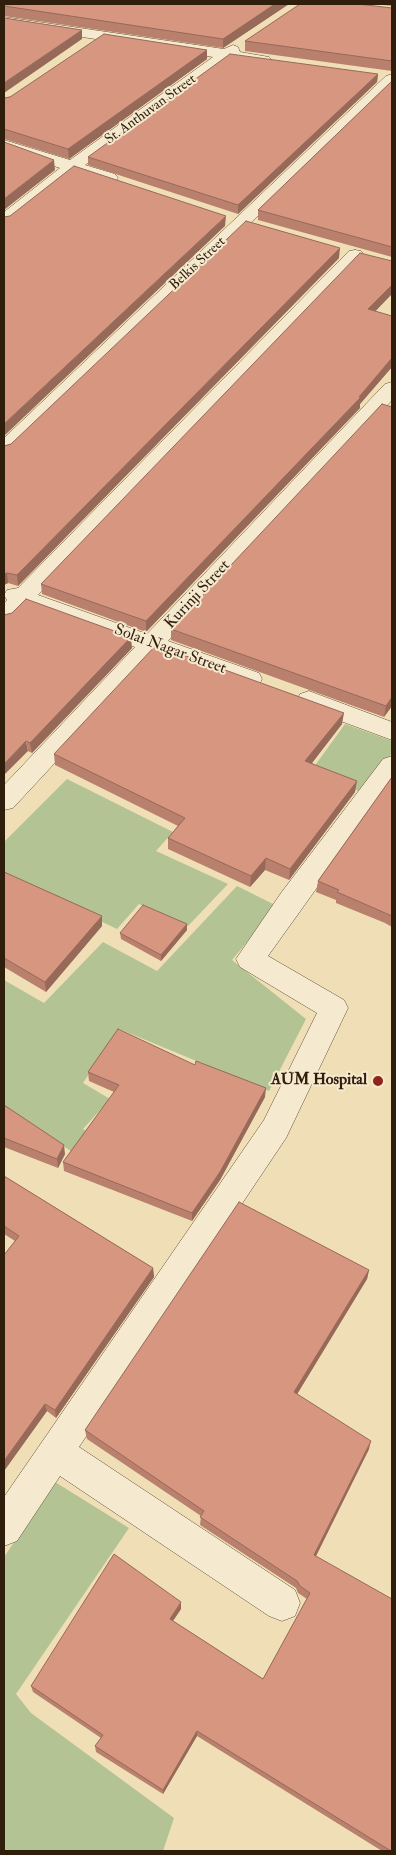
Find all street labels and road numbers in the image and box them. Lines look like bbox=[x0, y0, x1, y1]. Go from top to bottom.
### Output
street label: St. Anthuvan Street bbox=[102, 71, 200, 149]
street label: Belkis Street bbox=[166, 234, 230, 294]
street label: Kurinji Street bbox=[161, 556, 235, 634]
street label: Solai Nagar Street bbox=[111, 621, 229, 679]

